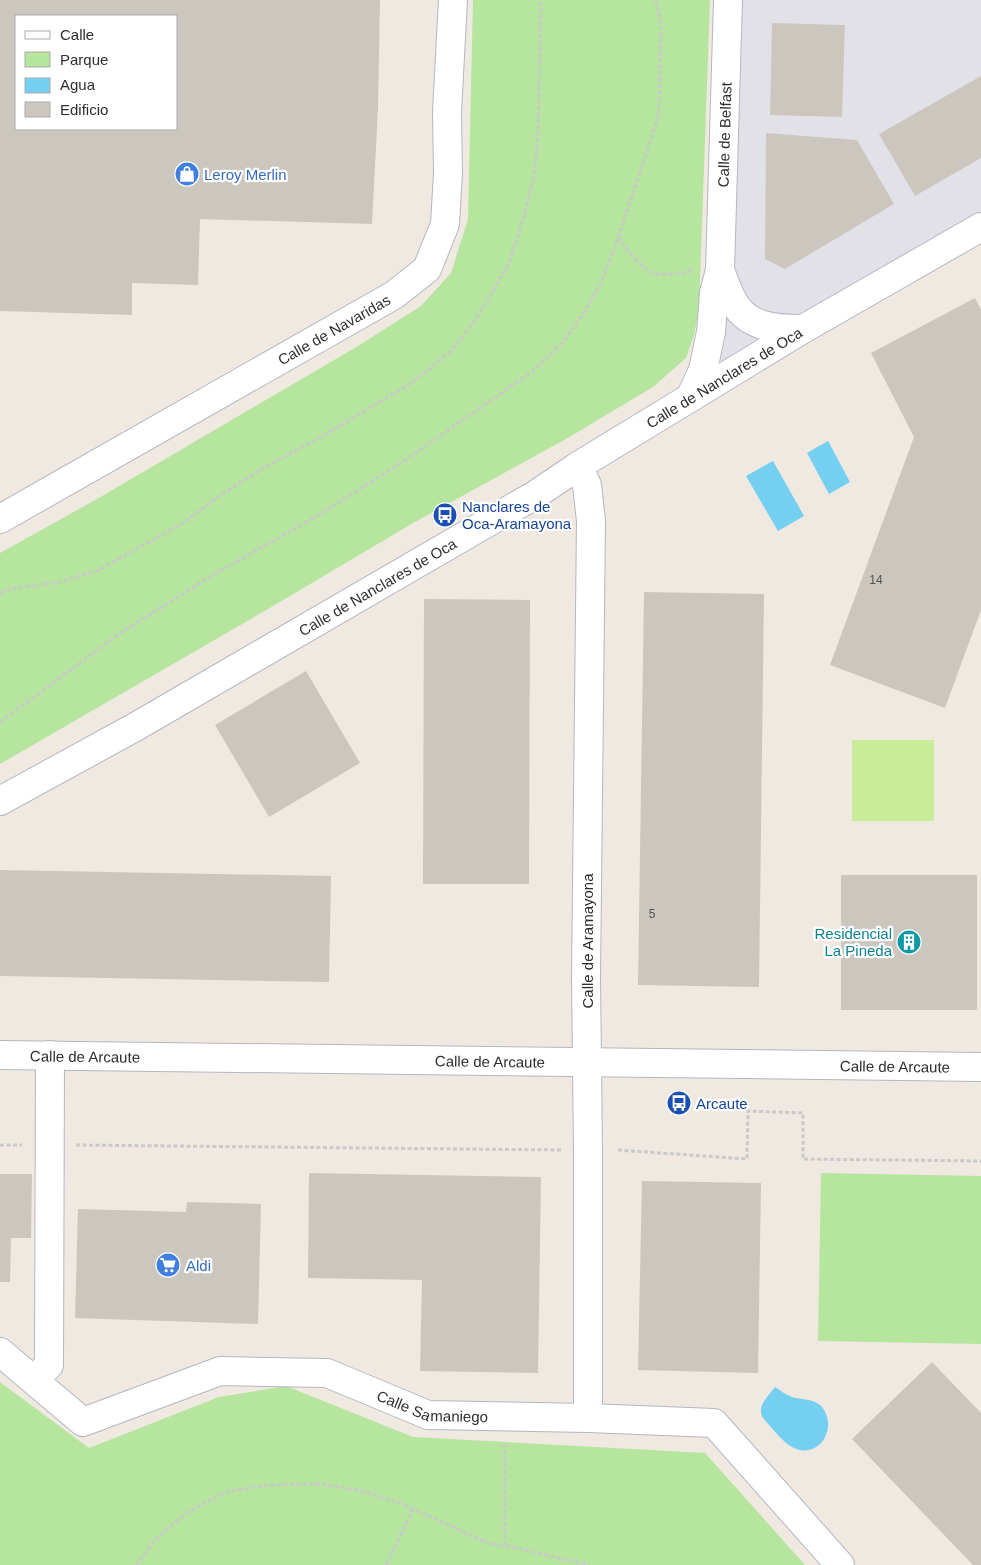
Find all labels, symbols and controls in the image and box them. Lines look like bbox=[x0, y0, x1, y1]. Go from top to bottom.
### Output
legend bbox=[15, 15, 178, 130]
text: Calle bbox=[60, 26, 94, 43]
text: Parque bbox=[60, 51, 108, 68]
text: Agua bbox=[60, 76, 96, 93]
street label: Calle de Belfast bbox=[714, 81, 734, 187]
text: Edificio bbox=[60, 101, 108, 118]
shop icon: Leroy Merlin bbox=[174, 161, 200, 187]
place label: Leroy Merlin bbox=[204, 166, 287, 183]
street label: Calle de Navaridas bbox=[274, 290, 393, 368]
street label: Calle de Nanclares de Oca bbox=[643, 323, 805, 431]
place label: Nanclares de Oca-Aramayona bbox=[462, 498, 572, 532]
bus stop icon: Nanclares de Oca-Aramayona bbox=[432, 502, 458, 528]
street label: Calle de Nanclares de Oca bbox=[295, 534, 460, 639]
house number: 14 bbox=[869, 573, 883, 587]
street label: Calle de Aramayona bbox=[579, 873, 596, 1009]
house number: 5 bbox=[649, 907, 656, 921]
place label: Residencial La Pineda bbox=[814, 925, 893, 959]
building icon: Residencial La Pineda bbox=[896, 929, 922, 955]
street label: Calle de Arcaute bbox=[30, 1047, 140, 1065]
street label: Calle de Arcaute bbox=[435, 1052, 545, 1070]
street label: Calle de Arcaute bbox=[840, 1057, 950, 1075]
bus stop icon: Arcaute bbox=[666, 1090, 692, 1116]
place label: Arcaute bbox=[696, 1095, 748, 1112]
supermarket icon: Aldi bbox=[155, 1252, 181, 1278]
place label: Aldi bbox=[186, 1257, 211, 1274]
street label: Calle Samaniego bbox=[375, 1386, 488, 1425]

